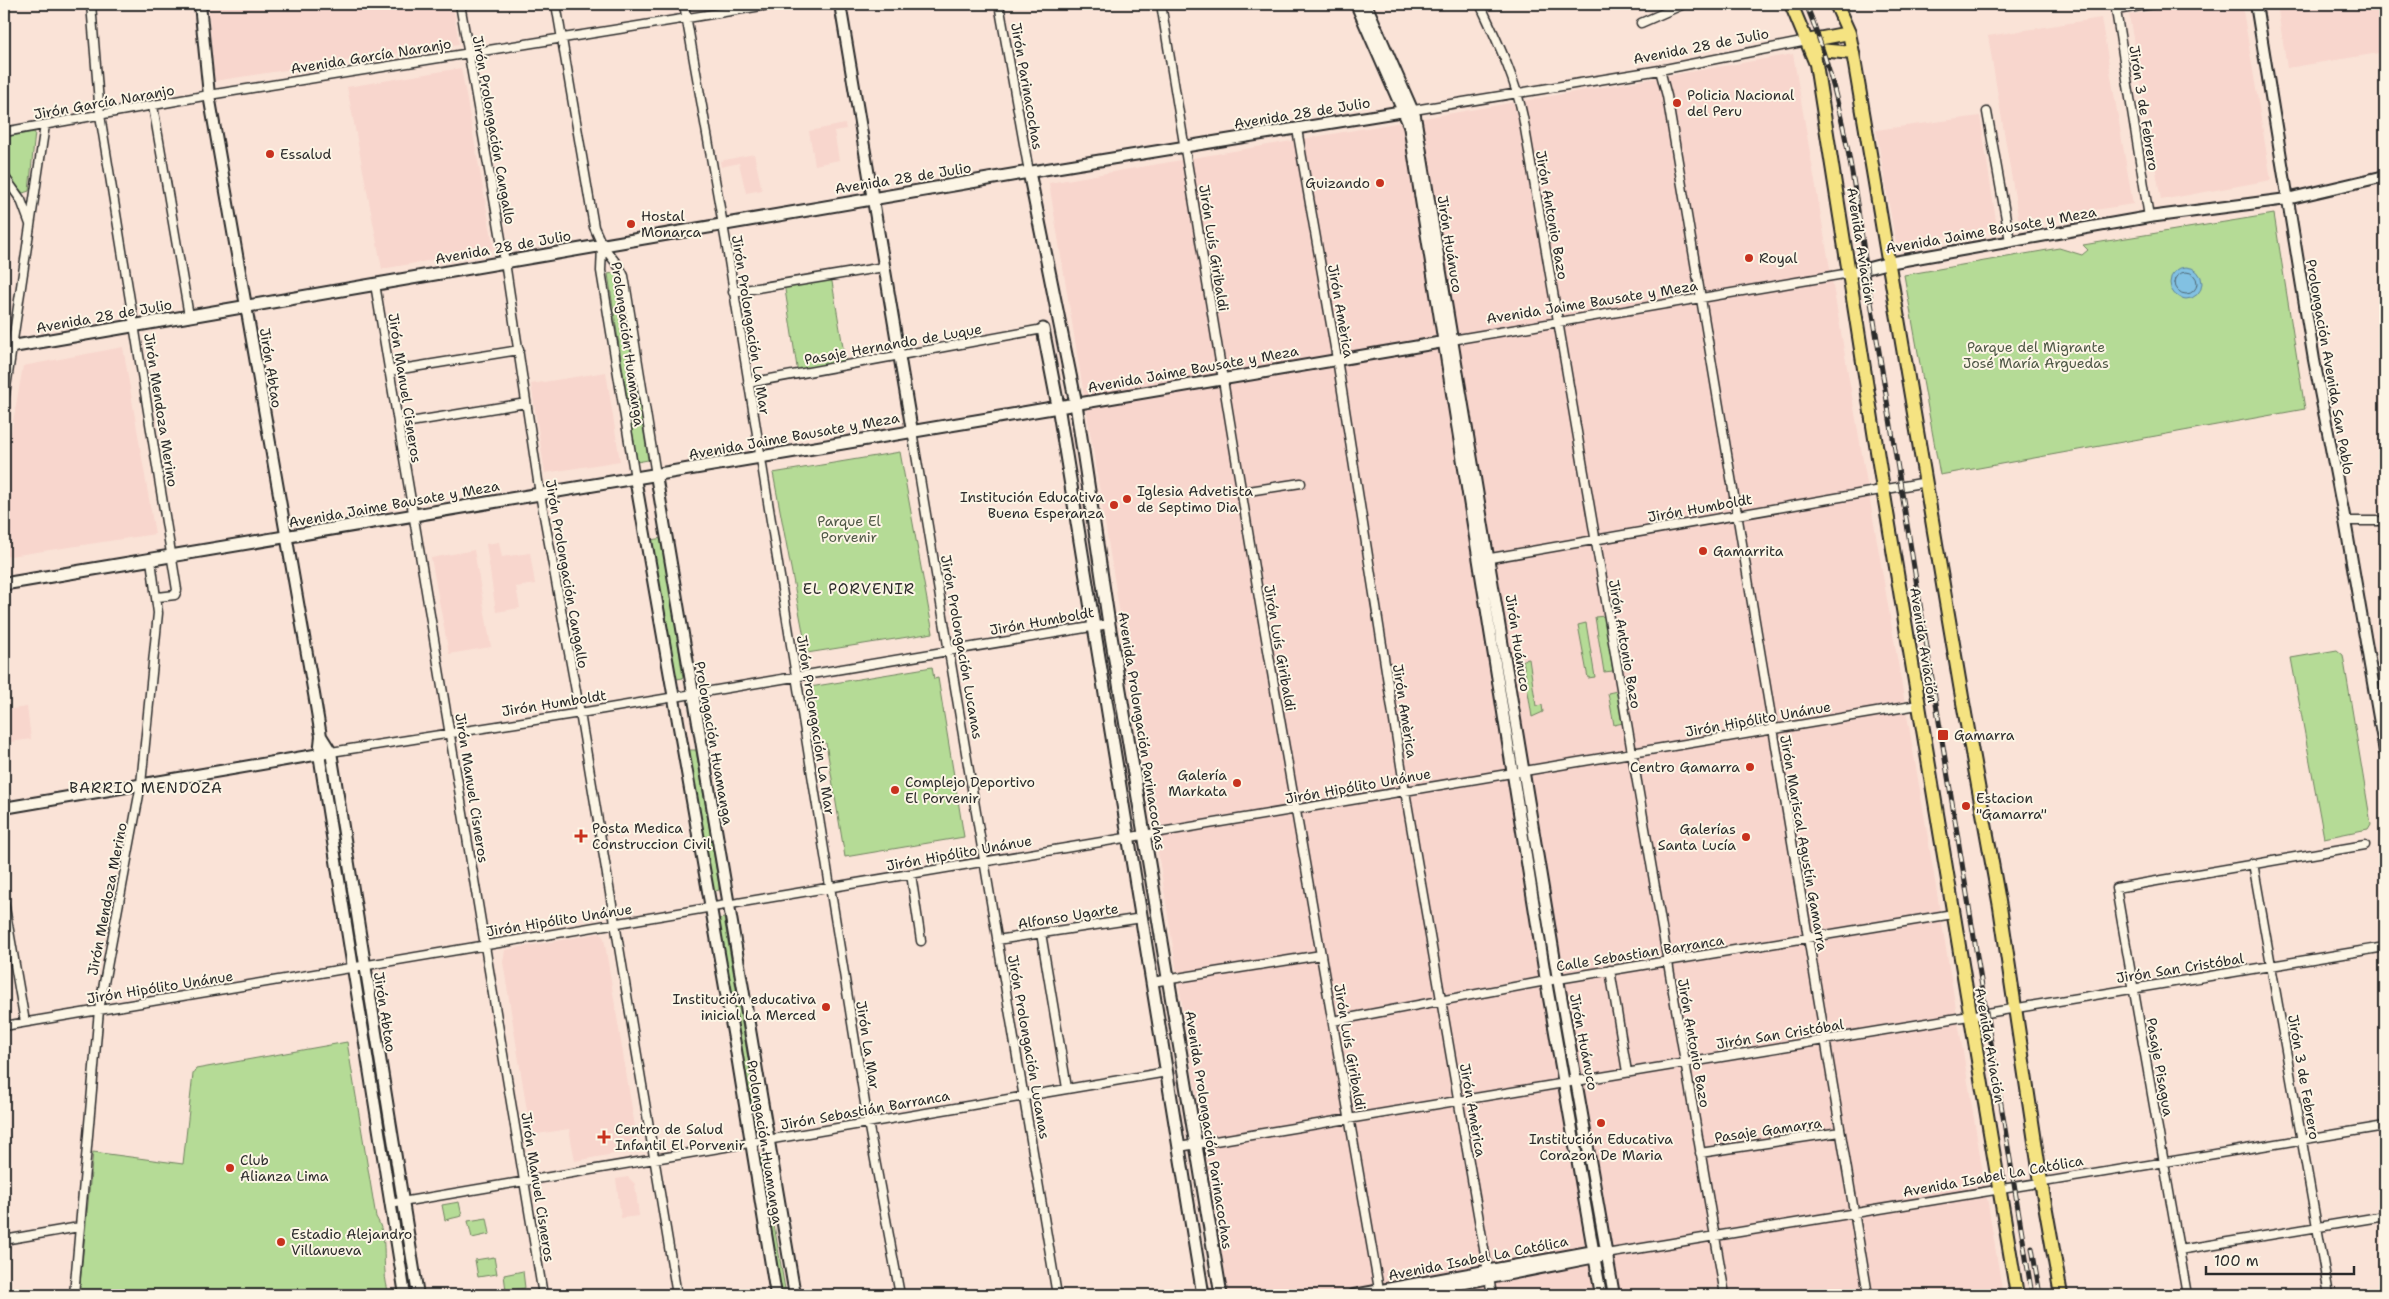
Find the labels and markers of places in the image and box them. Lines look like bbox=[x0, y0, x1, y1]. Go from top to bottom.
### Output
place label: Policia Nacional del Peru bbox=[1687, 86, 1795, 120]
marker: Policia Nacional del Peru bbox=[1671, 97, 1683, 109]
place label: Essalud bbox=[280, 145, 331, 163]
marker: Essalud bbox=[264, 148, 276, 160]
place label: Guizando bbox=[1305, 174, 1370, 192]
marker: Guizando bbox=[1374, 177, 1386, 189]
place label: Hostal Monarca bbox=[641, 207, 701, 241]
marker: Hostal Monarca bbox=[625, 218, 637, 230]
place label: Royal bbox=[1759, 249, 1798, 267]
marker: Royal bbox=[1743, 252, 1755, 264]
place label: Iglesia Advetista de Septimo Dia bbox=[1137, 482, 1253, 516]
place label: Institución Educativa Buena Esperanza bbox=[960, 488, 1104, 522]
marker: Iglesia Advetista de Septimo Dia bbox=[1121, 493, 1133, 505]
marker: Institución Educativa Buena Esperanza bbox=[1108, 499, 1120, 511]
place label: Gamarrita bbox=[1713, 542, 1784, 560]
marker: Gamarrita bbox=[1697, 545, 1709, 557]
place label: Gamarra bbox=[1954, 726, 2015, 744]
marker: Gamarra bbox=[1936, 728, 1950, 742]
place label: Centro Gamarra bbox=[1630, 758, 1740, 776]
marker: Centro Gamarra bbox=[1744, 761, 1756, 773]
place label: Galería Markata bbox=[1168, 766, 1227, 800]
place label: Complejo Deportivo El Porvenir bbox=[905, 773, 1035, 807]
marker: Galería Markata bbox=[1231, 777, 1243, 789]
marker: Complejo Deportivo El Porvenir bbox=[889, 784, 901, 796]
place label: Estacion "Gamarra" bbox=[1976, 789, 2047, 823]
marker: Estacion "Gamarra" bbox=[1960, 800, 1972, 812]
place label: Posta Medica Construccion Civil bbox=[592, 819, 712, 853]
place label: Galerías Santa Lucía bbox=[1658, 820, 1736, 854]
marker: Posta Medica Construccion Civil bbox=[574, 829, 588, 843]
marker: Galerías Santa Lucía bbox=[1740, 831, 1752, 843]
place label: Institución educativa inicial La Merced bbox=[672, 990, 816, 1024]
marker: Institución educativa inicial La Merced bbox=[820, 1001, 832, 1013]
marker: Institución Educativa Corazon De Maria bbox=[1595, 1117, 1607, 1129]
place label: Centro de Salud Infantil El Porvenir bbox=[615, 1120, 745, 1154]
marker: Centro de Salud Infantil El Porvenir bbox=[597, 1130, 611, 1144]
place label: Institución Educativa Corazon De Maria bbox=[1529, 1130, 1673, 1164]
place label: Club Alianza Lima bbox=[240, 1151, 329, 1185]
marker: Club Alianza Lima bbox=[224, 1162, 236, 1174]
place label: Estadio Alejandro Villanueva bbox=[291, 1225, 412, 1259]
marker: Estadio Alejandro Villanueva bbox=[275, 1236, 287, 1248]

